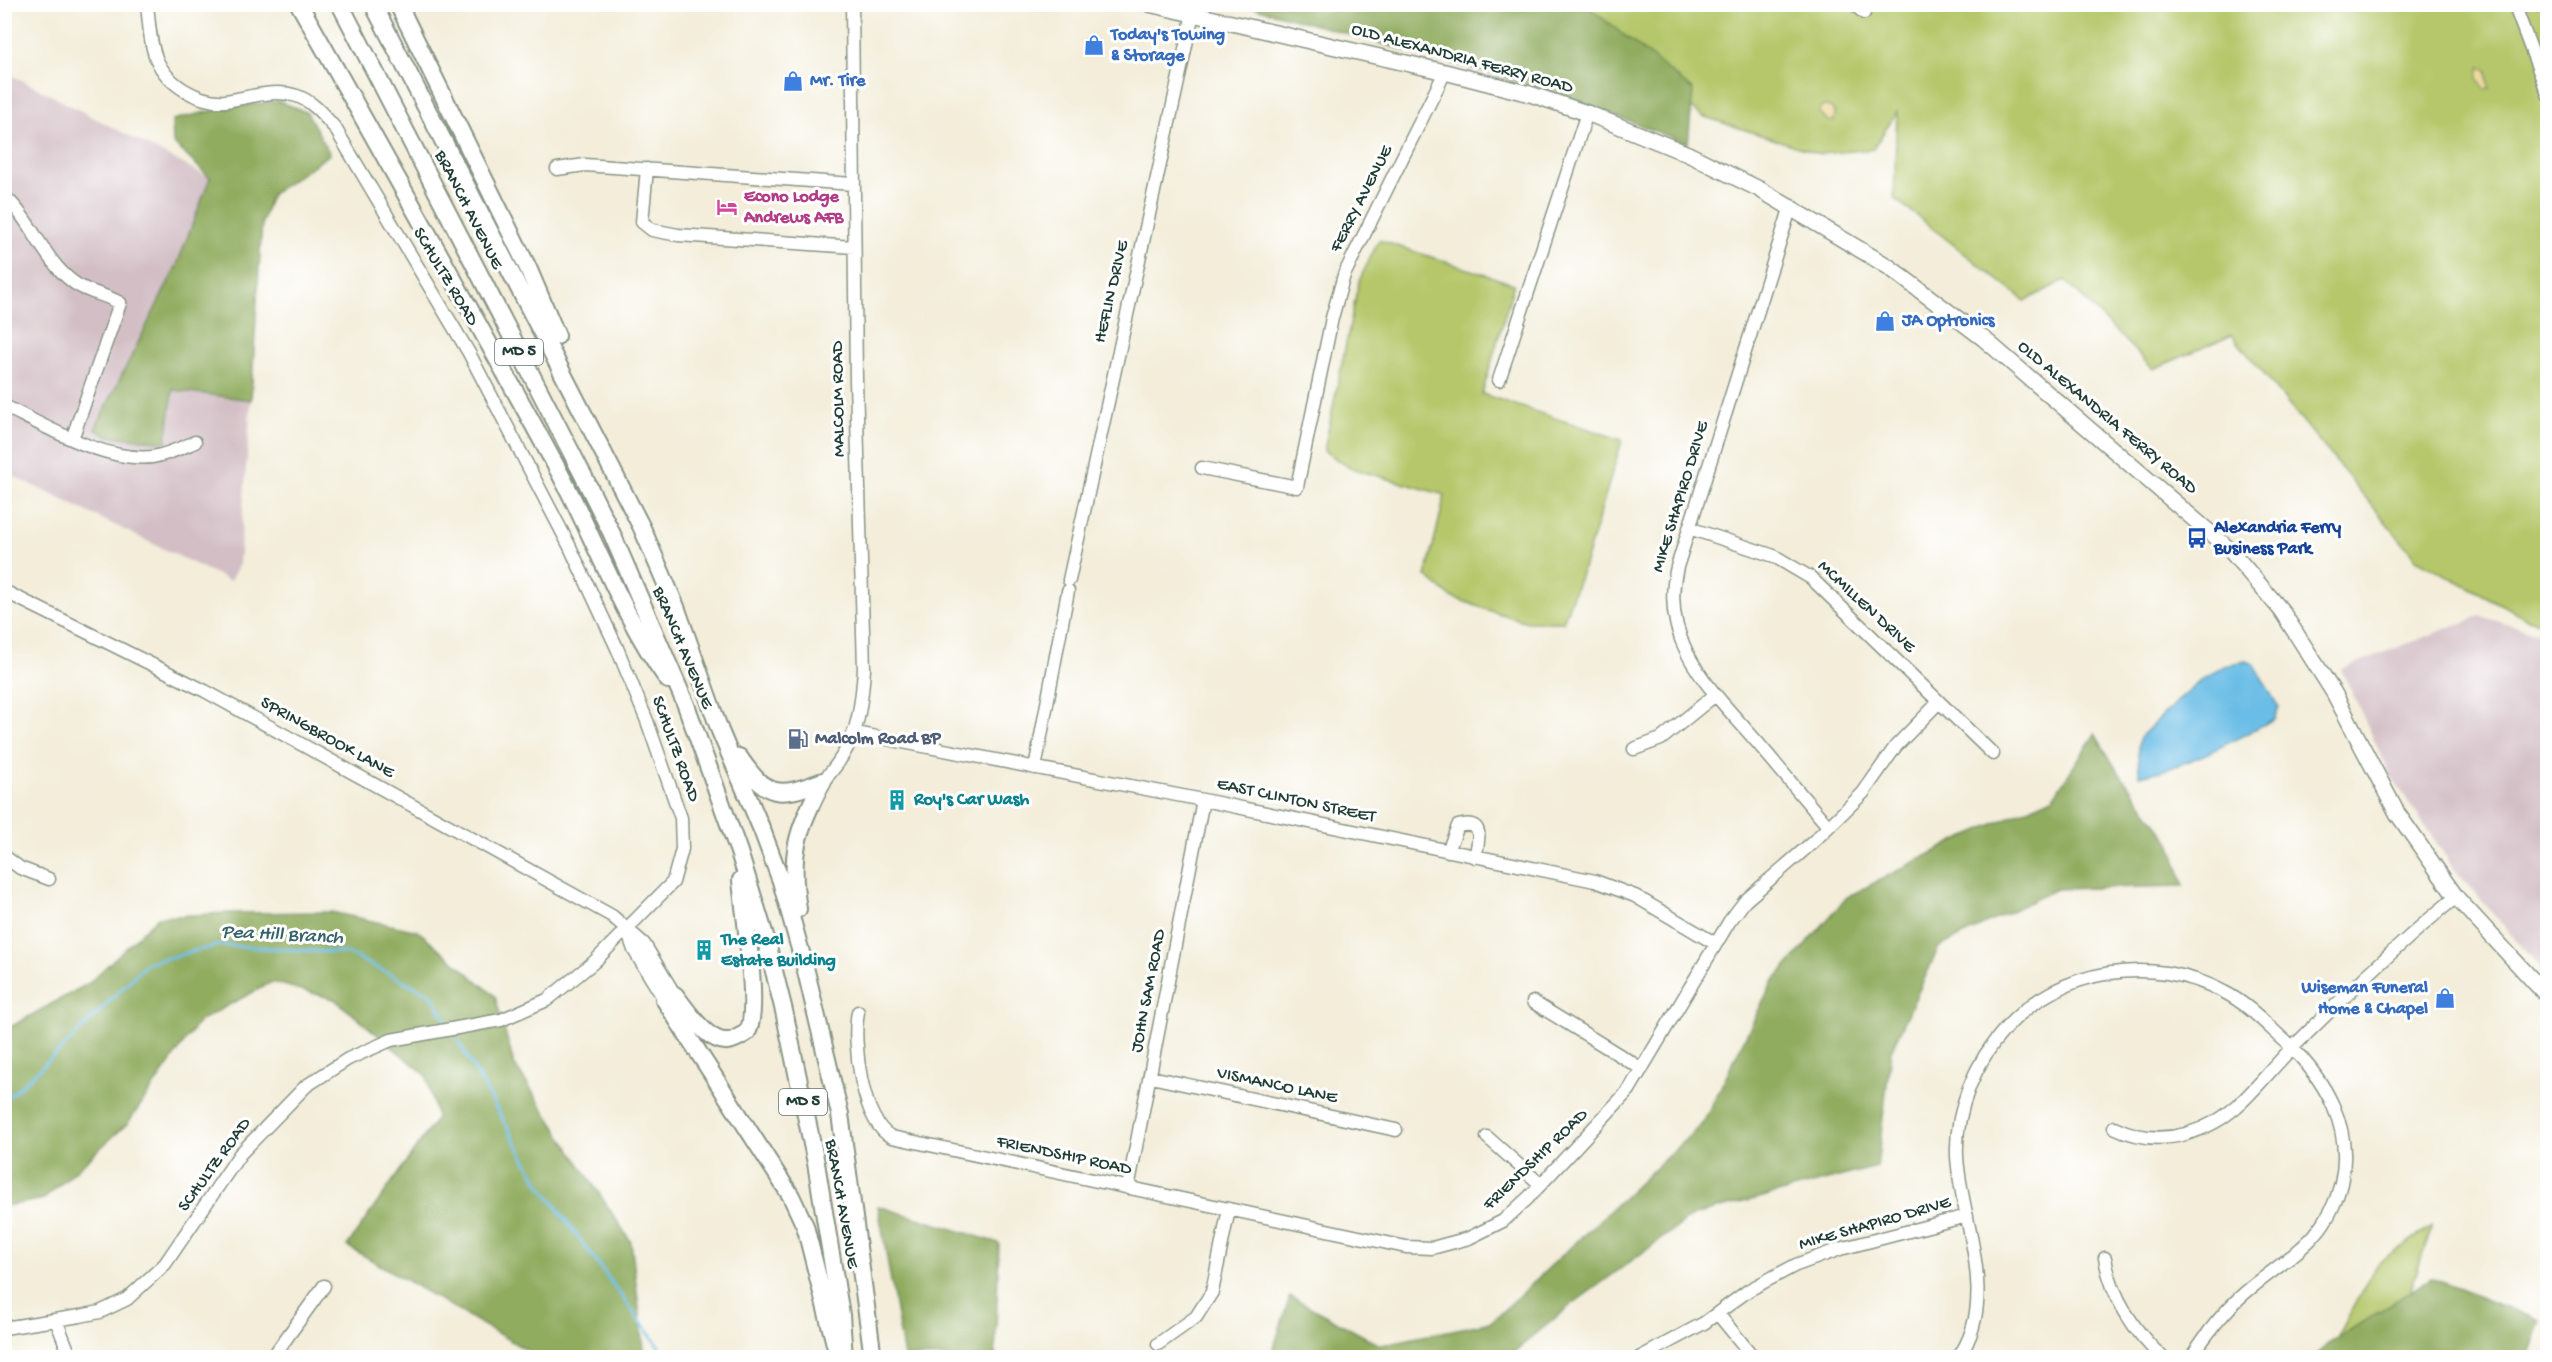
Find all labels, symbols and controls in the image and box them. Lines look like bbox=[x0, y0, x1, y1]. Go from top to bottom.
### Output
street label: OLD ALEXANDRIA FERRY ROAD bbox=[1349, 19, 1575, 99]
place label: Today's Towing & Storage bbox=[1109, 25, 1225, 67]
shop icon: Today's Towing & Storage bbox=[1082, 33, 1106, 57]
shop icon: Mr. Tire bbox=[781, 69, 805, 93]
place label: Mr. Tire bbox=[810, 71, 866, 92]
street label: FERRY AVENUE bbox=[1326, 141, 1398, 257]
street label: BRANCH AVENUE bbox=[429, 146, 507, 274]
place label: Econo Lodge Andrews AFB bbox=[743, 187, 844, 229]
hotel icon: Econo Lodge Andrews AFB bbox=[715, 195, 739, 219]
street label: SCHULTZ ROAD bbox=[407, 224, 483, 330]
street label: HEFLIN DRIVE bbox=[1090, 238, 1134, 345]
shop icon: JA Optronics bbox=[1873, 309, 1897, 333]
place label: JA Optronics bbox=[1901, 311, 1996, 332]
street label: OLD ALEXANDRIA FERRY ROAD bbox=[2013, 336, 2202, 500]
road number: MD 5 bbox=[495, 339, 543, 365]
street label: MALCOLM ROAD bbox=[827, 340, 851, 457]
street label: MIKE SHAPIRO DRIVE bbox=[1648, 418, 1714, 575]
place label: Alexandria Ferry Business Park bbox=[2213, 518, 2341, 560]
bus stop icon: Alexandria Ferry Business Park bbox=[2185, 526, 2209, 550]
street label: MCMILLEN DRIVE bbox=[1813, 556, 1920, 658]
street label: BRANCH AVENUE bbox=[646, 583, 717, 713]
street label: SPRINGBROOK LANE bbox=[256, 693, 398, 784]
street label: SCHULTZ ROAD bbox=[646, 693, 704, 805]
fuel station icon: Malcolm Road BP bbox=[786, 727, 810, 751]
place label: Malcolm Road BP bbox=[815, 729, 942, 750]
street label: EAST CLINTON STREET bbox=[1215, 774, 1378, 828]
building icon: Roy's Car Wash bbox=[885, 788, 909, 812]
place label: Roy's Car Wash bbox=[913, 790, 1029, 811]
water label: Pea Hill Branch bbox=[221, 921, 344, 951]
street label: JOHN SAM ROAD bbox=[1127, 927, 1171, 1054]
place label: The Real Estate Building bbox=[719, 930, 836, 972]
building icon: The Real Estate Building bbox=[692, 938, 716, 962]
place label: Wiseman Funeral Home & Chapel bbox=[2300, 978, 2428, 1020]
shop icon: Wiseman Funeral Home & Chapel bbox=[2433, 986, 2457, 1010]
street label: VISMANCO LANE bbox=[1214, 1063, 1340, 1109]
road number: MD 5 bbox=[779, 1089, 827, 1115]
street label: FRIENDSHIP ROAD bbox=[1479, 1105, 1593, 1216]
street label: SCHULTZ ROAD bbox=[174, 1114, 256, 1216]
street label: FRIENDSHIP ROAD bbox=[994, 1131, 1134, 1181]
street label: BRANCH AVENUE bbox=[819, 1137, 863, 1271]
street label: MIKE SHAPIRO DRIVE bbox=[1797, 1192, 1954, 1256]

